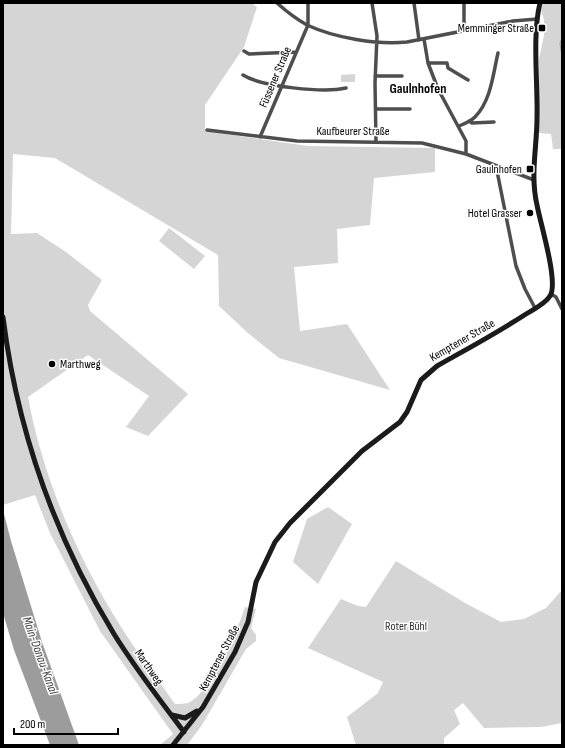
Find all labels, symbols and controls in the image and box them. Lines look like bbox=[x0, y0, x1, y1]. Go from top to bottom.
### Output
place label: Memminger Straße bbox=[458, 21, 534, 36]
marker: Memminger Straße bbox=[537, 23, 547, 33]
street label: Füssener Straße bbox=[256, 44, 295, 110]
district label: Gaulnhofen bbox=[390, 80, 446, 97]
street label: Kaufbeurer Straße bbox=[316, 124, 390, 139]
place label: Gaulnhofen bbox=[476, 162, 522, 177]
marker: Gaulnhofen bbox=[525, 164, 535, 174]
place label: Hotel Grasser bbox=[468, 206, 523, 221]
marker: Hotel Grasser bbox=[525, 208, 535, 218]
street label: Kemptener Straße bbox=[427, 316, 498, 365]
place label: Marthweg bbox=[60, 357, 101, 372]
marker: Marthweg bbox=[47, 359, 57, 369]
water label: Main-Donau-Kanal bbox=[19, 614, 62, 697]
park label: Roter Bühl bbox=[385, 619, 427, 634]
street label: Kemptener Straße bbox=[196, 622, 243, 694]
street label: Marthweg bbox=[131, 646, 166, 688]
scale bar bbox=[14, 710, 118, 736]
text: 200 m bbox=[20, 717, 46, 732]

